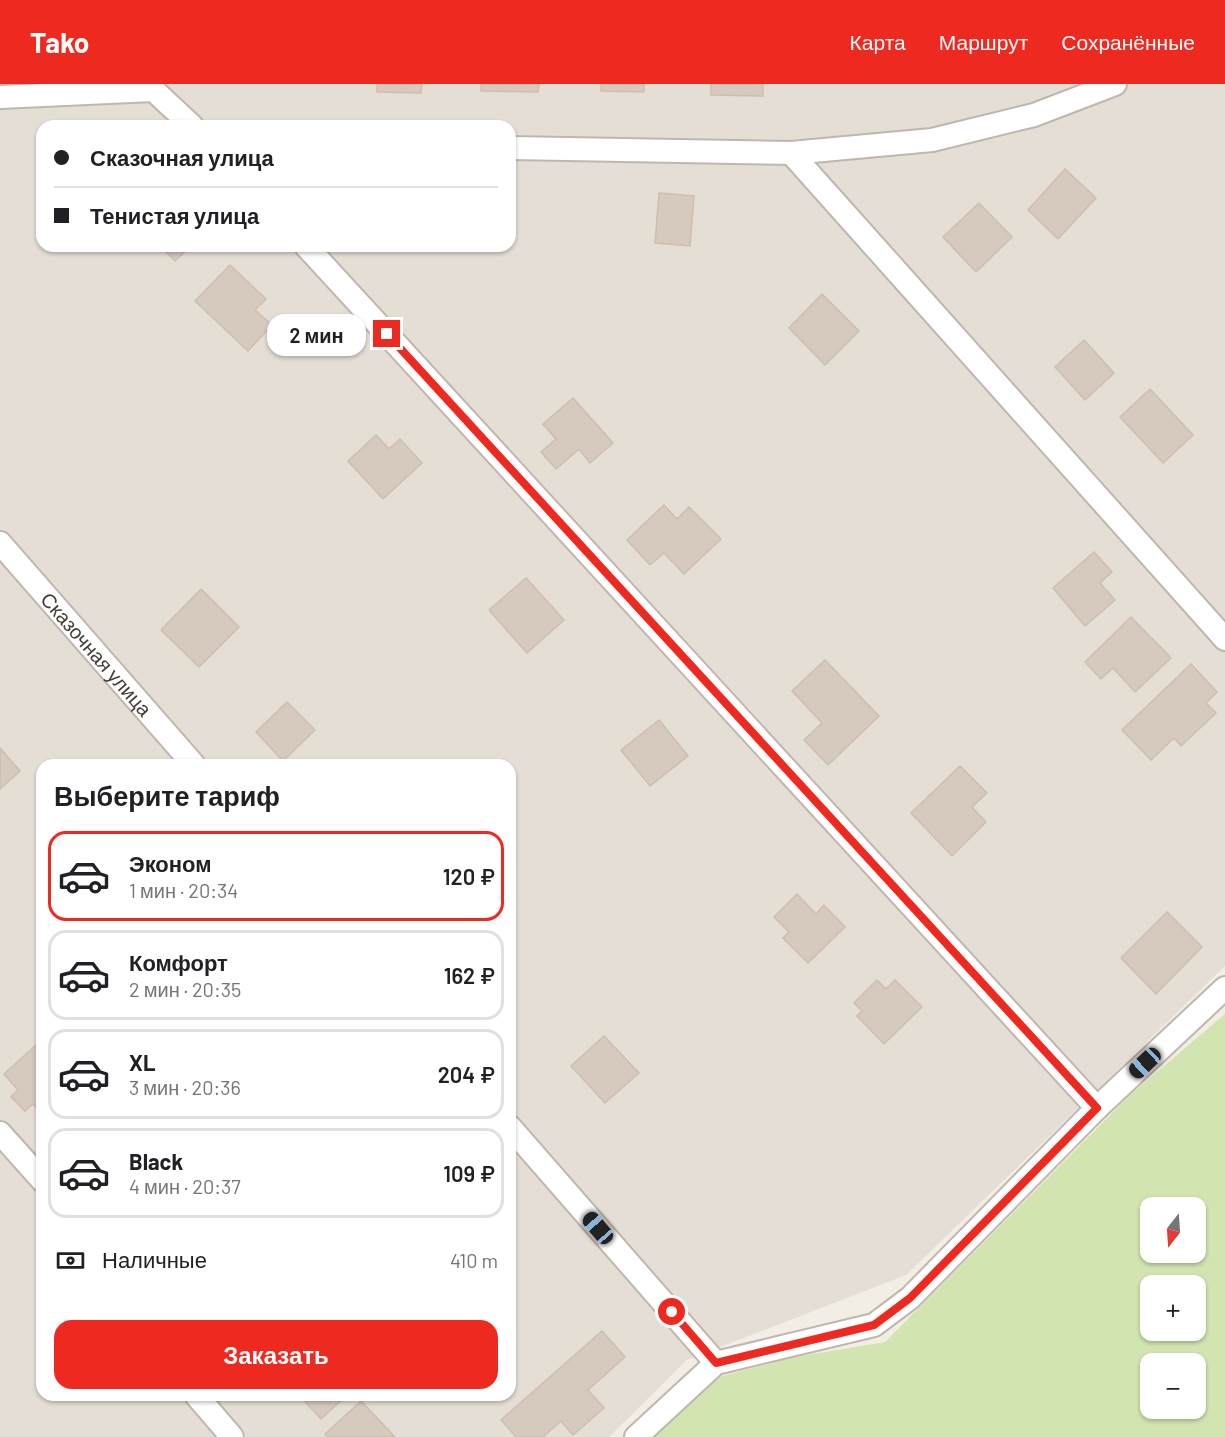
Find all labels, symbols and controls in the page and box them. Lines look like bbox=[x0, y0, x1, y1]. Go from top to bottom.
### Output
text: Tako bbox=[30, 25, 89, 59]
text: Карта bbox=[850, 29, 906, 54]
text: Маршрут bbox=[939, 29, 1028, 54]
text: Сохранённые bbox=[1061, 29, 1195, 54]
text: Сказочная улица bbox=[90, 144, 274, 170]
text: Тенистая улица bbox=[90, 202, 259, 228]
callout: 2 мин bbox=[267, 313, 366, 355]
route end bbox=[373, 320, 400, 347]
text: 2 мин bbox=[289, 323, 344, 347]
street label: Сказочная улица bbox=[36, 587, 158, 721]
text: Выберите тариф bbox=[54, 779, 280, 811]
icon: car bbox=[57, 849, 111, 903]
text: Эконом bbox=[129, 850, 212, 876]
text: 120 ₽ bbox=[443, 863, 495, 889]
text: 1 мин · 20:34 bbox=[129, 878, 238, 902]
icon: car bbox=[57, 948, 111, 1002]
text: Комфорт bbox=[129, 949, 228, 975]
text: 162 ₽ bbox=[444, 962, 495, 988]
text: 2 мин · 20:35 bbox=[129, 977, 241, 1001]
car bbox=[1126, 1044, 1164, 1082]
icon: car bbox=[57, 1047, 111, 1101]
text: XL bbox=[129, 1049, 155, 1075]
text: 204 ₽ bbox=[438, 1061, 495, 1087]
text: 3 мин · 20:36 bbox=[129, 1075, 241, 1099]
icon: car bbox=[57, 1146, 111, 1200]
text: Black bbox=[129, 1148, 183, 1174]
text: 109 ₽ bbox=[443, 1160, 495, 1186]
text: 4 мин · 20:37 bbox=[129, 1174, 241, 1198]
north arrow bbox=[1140, 1197, 1206, 1263]
map controls bbox=[1140, 1197, 1206, 1419]
car bbox=[579, 1209, 617, 1247]
icon: cash bbox=[54, 1244, 87, 1277]
text: Наличные bbox=[102, 1246, 207, 1272]
text: 410 m bbox=[450, 1248, 498, 1272]
button: + bbox=[1140, 1275, 1206, 1341]
route start bbox=[658, 1298, 685, 1325]
button: Заказать bbox=[54, 1320, 498, 1389]
button: − bbox=[1140, 1353, 1206, 1419]

